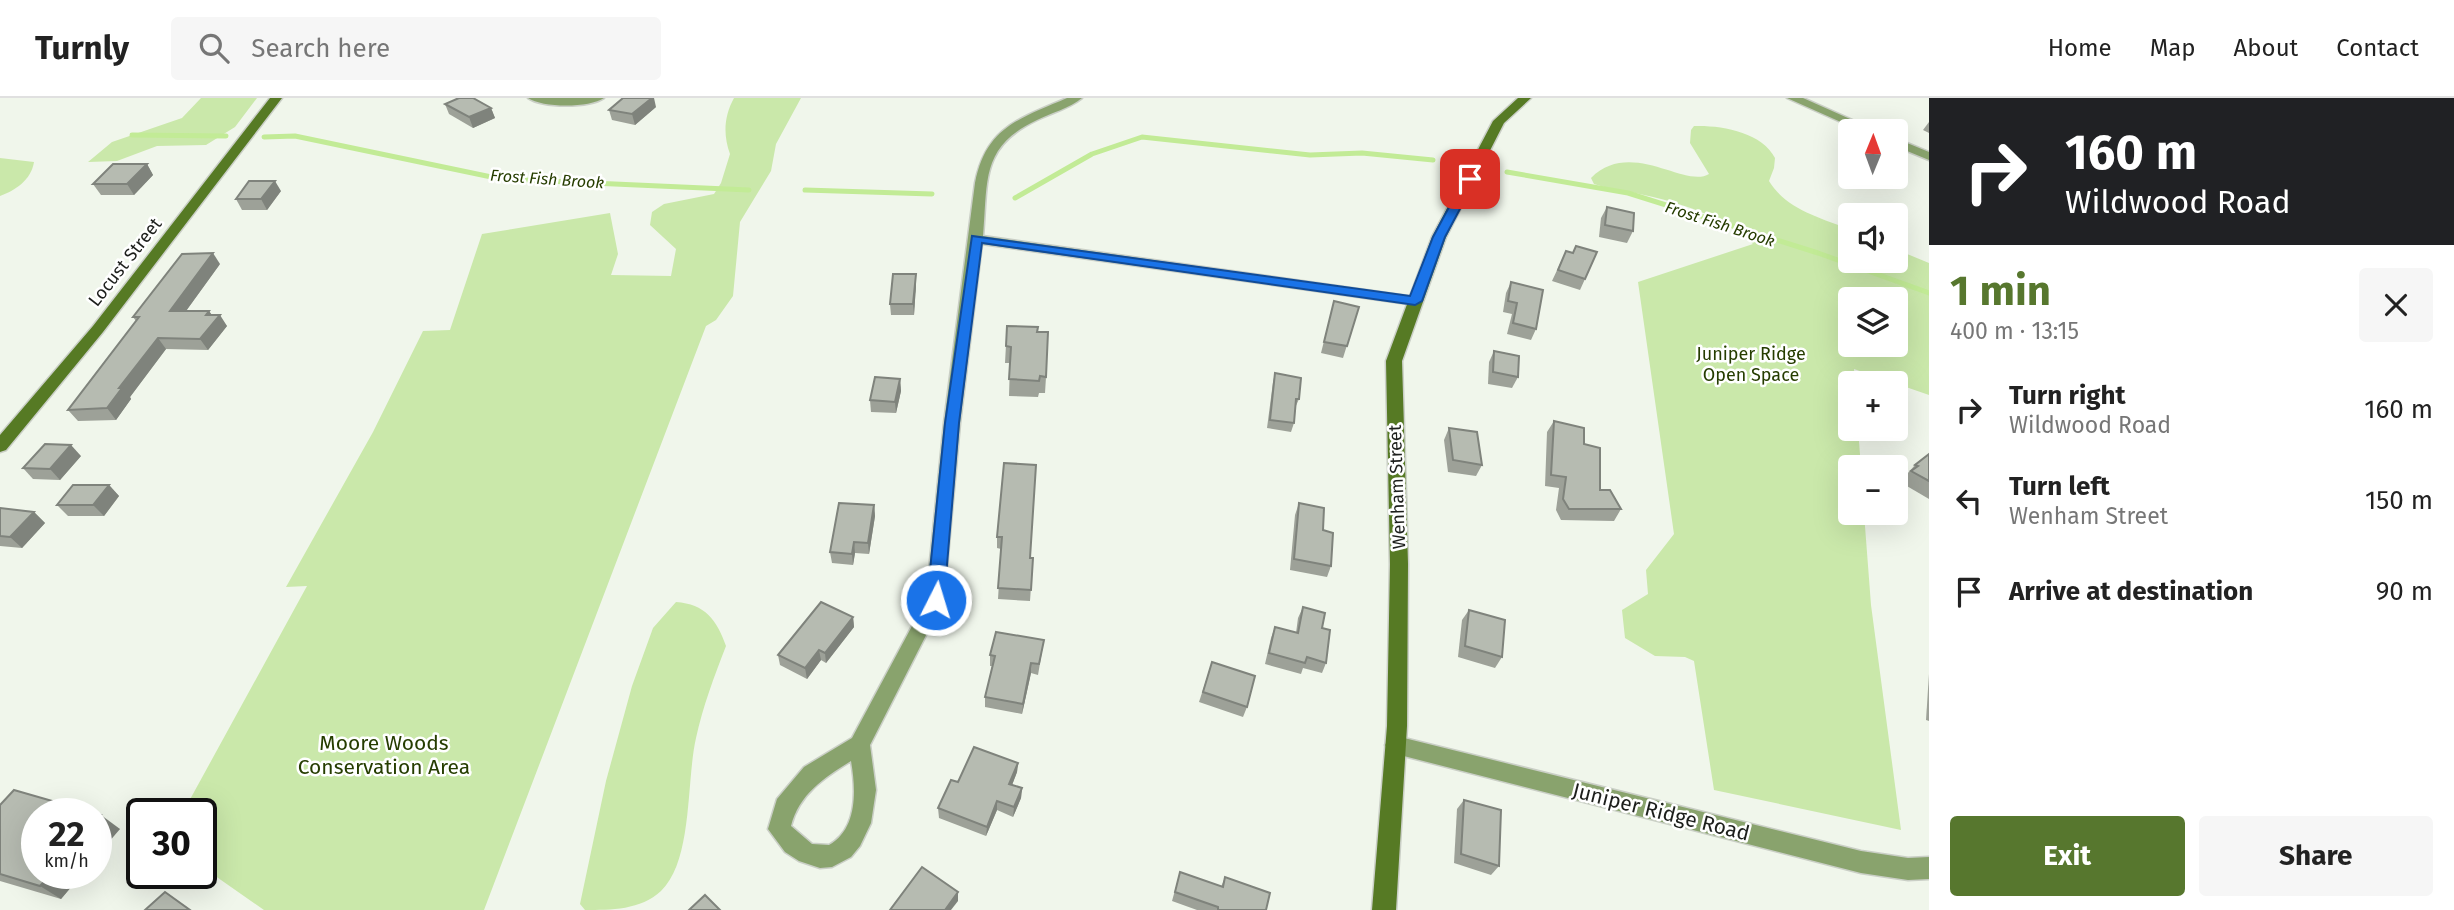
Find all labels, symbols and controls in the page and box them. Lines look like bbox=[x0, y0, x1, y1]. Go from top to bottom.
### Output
search box bbox=[171, 17, 661, 80]
text: Turnly bbox=[35, 28, 129, 68]
icon: search bbox=[195, 29, 233, 67]
text: Search here bbox=[251, 33, 390, 64]
text: Home bbox=[2048, 34, 2112, 62]
text: Map bbox=[2150, 34, 2196, 62]
text: About bbox=[2234, 34, 2298, 62]
text: Contact bbox=[2336, 34, 2419, 62]
north arrow bbox=[1838, 119, 1908, 189]
map controls bbox=[1838, 119, 1908, 525]
text: 160 m bbox=[2065, 123, 2197, 182]
icon: right bbox=[1950, 126, 2041, 217]
pin bbox=[1440, 149, 1500, 209]
icon: arrive bbox=[1451, 160, 1489, 198]
water label: Frost Fish Brook bbox=[489, 166, 605, 192]
text: Wildwood Road bbox=[2065, 183, 2291, 221]
water label: Frost Fish Brook bbox=[1663, 197, 1778, 251]
button: sound bbox=[1838, 203, 1908, 273]
street label: Locust Street bbox=[84, 213, 167, 311]
text: 1 min bbox=[1950, 266, 2051, 316]
button: close bbox=[2359, 268, 2433, 342]
button: layers bbox=[1838, 287, 1908, 357]
text: 400 m · 13:15 bbox=[1950, 317, 2079, 345]
park label: Juniper Ridge Open Space bbox=[1696, 343, 1806, 386]
button: + bbox=[1838, 371, 1908, 441]
text: Turn right bbox=[2009, 380, 2126, 411]
icon: right bbox=[1950, 391, 1988, 429]
text: 160 m bbox=[2364, 394, 2433, 425]
text: Wildwood Road bbox=[2009, 411, 2171, 439]
street label: Wenham Street bbox=[1384, 424, 1410, 550]
button: − bbox=[1838, 455, 1908, 525]
text: Turn left bbox=[2009, 471, 2110, 502]
icon: left bbox=[1950, 482, 1988, 520]
text: 150 m bbox=[2365, 485, 2433, 516]
text: Wenham Street bbox=[2009, 502, 2168, 530]
position arrow bbox=[899, 563, 973, 637]
icon: arrive bbox=[1950, 573, 1988, 611]
text: Arrive at destination bbox=[2009, 576, 2253, 607]
text: 90 m bbox=[2376, 576, 2433, 607]
park label: Moore Woods Conservation Area bbox=[298, 730, 470, 780]
street label: Juniper Ridge Road bbox=[1570, 777, 1752, 847]
speed limit sign: 30 bbox=[126, 798, 217, 889]
text: 22 bbox=[48, 813, 85, 855]
button: Exit bbox=[1950, 816, 2185, 896]
button: Share bbox=[2199, 816, 2433, 896]
text: km/h bbox=[44, 850, 89, 872]

